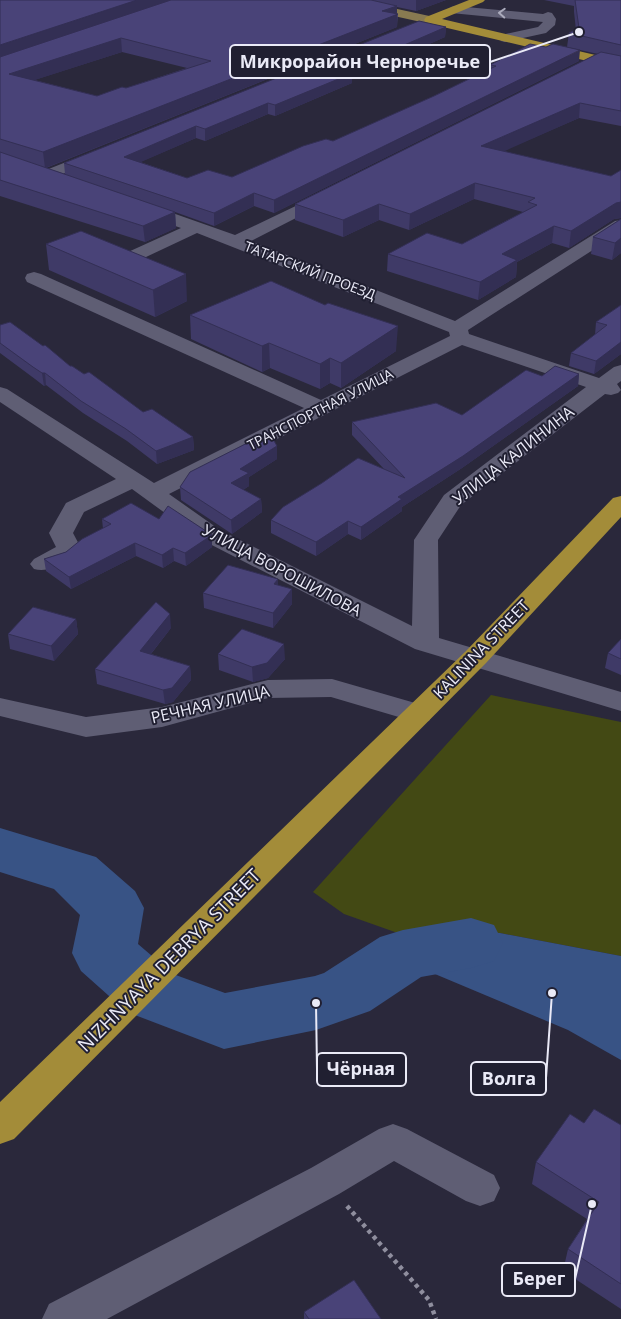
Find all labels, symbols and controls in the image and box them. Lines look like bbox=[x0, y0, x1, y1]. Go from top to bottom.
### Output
one-way arrow bbox=[498, 7, 506, 18]
callout: Микрорайон Черноречье bbox=[230, 45, 490, 78]
text: Микрорайон Черноречье bbox=[240, 49, 480, 73]
street label: ТАТАРСКИЙ ПРОЕЗД bbox=[242, 236, 379, 304]
street label: ТРАНСПОРТНАЯ УЛИЦА bbox=[244, 364, 396, 454]
street label: УЛИЦА КАЛИНИНА bbox=[448, 400, 579, 509]
street label: УЛИЦА ВОРОШИЛОВА bbox=[199, 519, 366, 622]
street label: KALININA STREET bbox=[428, 595, 534, 703]
street label: РЕЧНАЯ УЛИЦА bbox=[149, 679, 272, 728]
street label: NIZHNYAYA DEBRYA STREET bbox=[72, 862, 267, 1057]
callout: Чёрная bbox=[317, 1053, 406, 1086]
text: Чёрная bbox=[327, 1056, 395, 1080]
callout: Волга bbox=[471, 1062, 546, 1095]
text: Волга bbox=[482, 1066, 536, 1090]
callout: Берег bbox=[502, 1263, 575, 1296]
text: Берег bbox=[513, 1266, 566, 1290]

